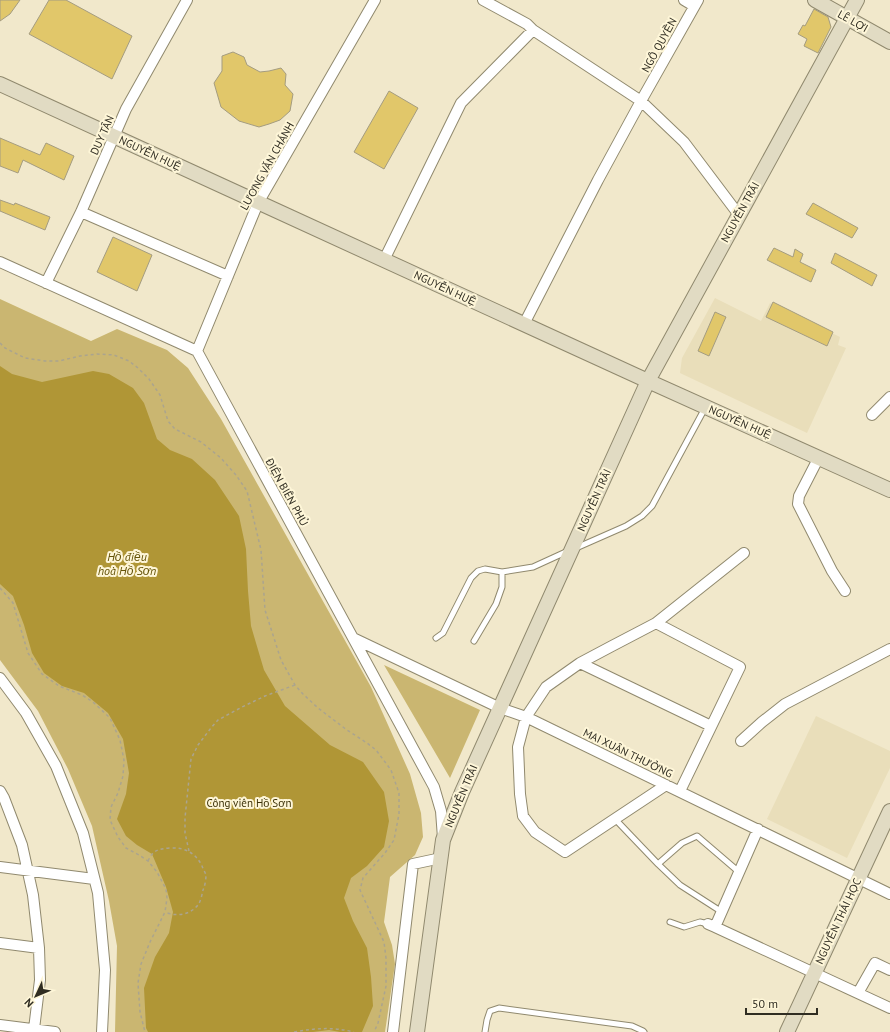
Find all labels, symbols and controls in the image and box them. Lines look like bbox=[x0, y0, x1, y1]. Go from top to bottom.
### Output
street label: LÊ LỢI bbox=[835, 7, 871, 35]
street label: NGÔ QUYỀN bbox=[638, 15, 680, 75]
street label: DUY TÂN bbox=[87, 113, 117, 157]
street label: LƯƠNG VĂN CHÁNH bbox=[237, 119, 297, 213]
street label: NGUYỄN HUỆ bbox=[117, 132, 183, 174]
street label: NGUYỄN TRÃI bbox=[718, 179, 762, 245]
street label: NGUYỄN HUỆ bbox=[412, 267, 478, 309]
street label: NGUYỄN HUỆ bbox=[707, 402, 773, 442]
street label: ĐIỆN BIÊN PHỦ bbox=[262, 455, 311, 528]
street label: NGUYỄN TRÃI bbox=[574, 467, 614, 533]
water label: Hồ điều hoà Hồ Sơn bbox=[98, 549, 156, 578]
street label: MAI XUÂN THƯỞNG bbox=[581, 725, 675, 781]
street label: NGUYỄN TRÃI bbox=[442, 763, 480, 829]
park label: Công viên Hồ Sơn bbox=[207, 796, 291, 810]
street label: NGUYỄN THÁI HỌC bbox=[812, 876, 864, 966]
north arrow bbox=[16, 976, 56, 1016]
scale bar bbox=[746, 990, 817, 1016]
text: N bbox=[21, 995, 36, 1010]
text: 50 m bbox=[752, 996, 778, 1011]

